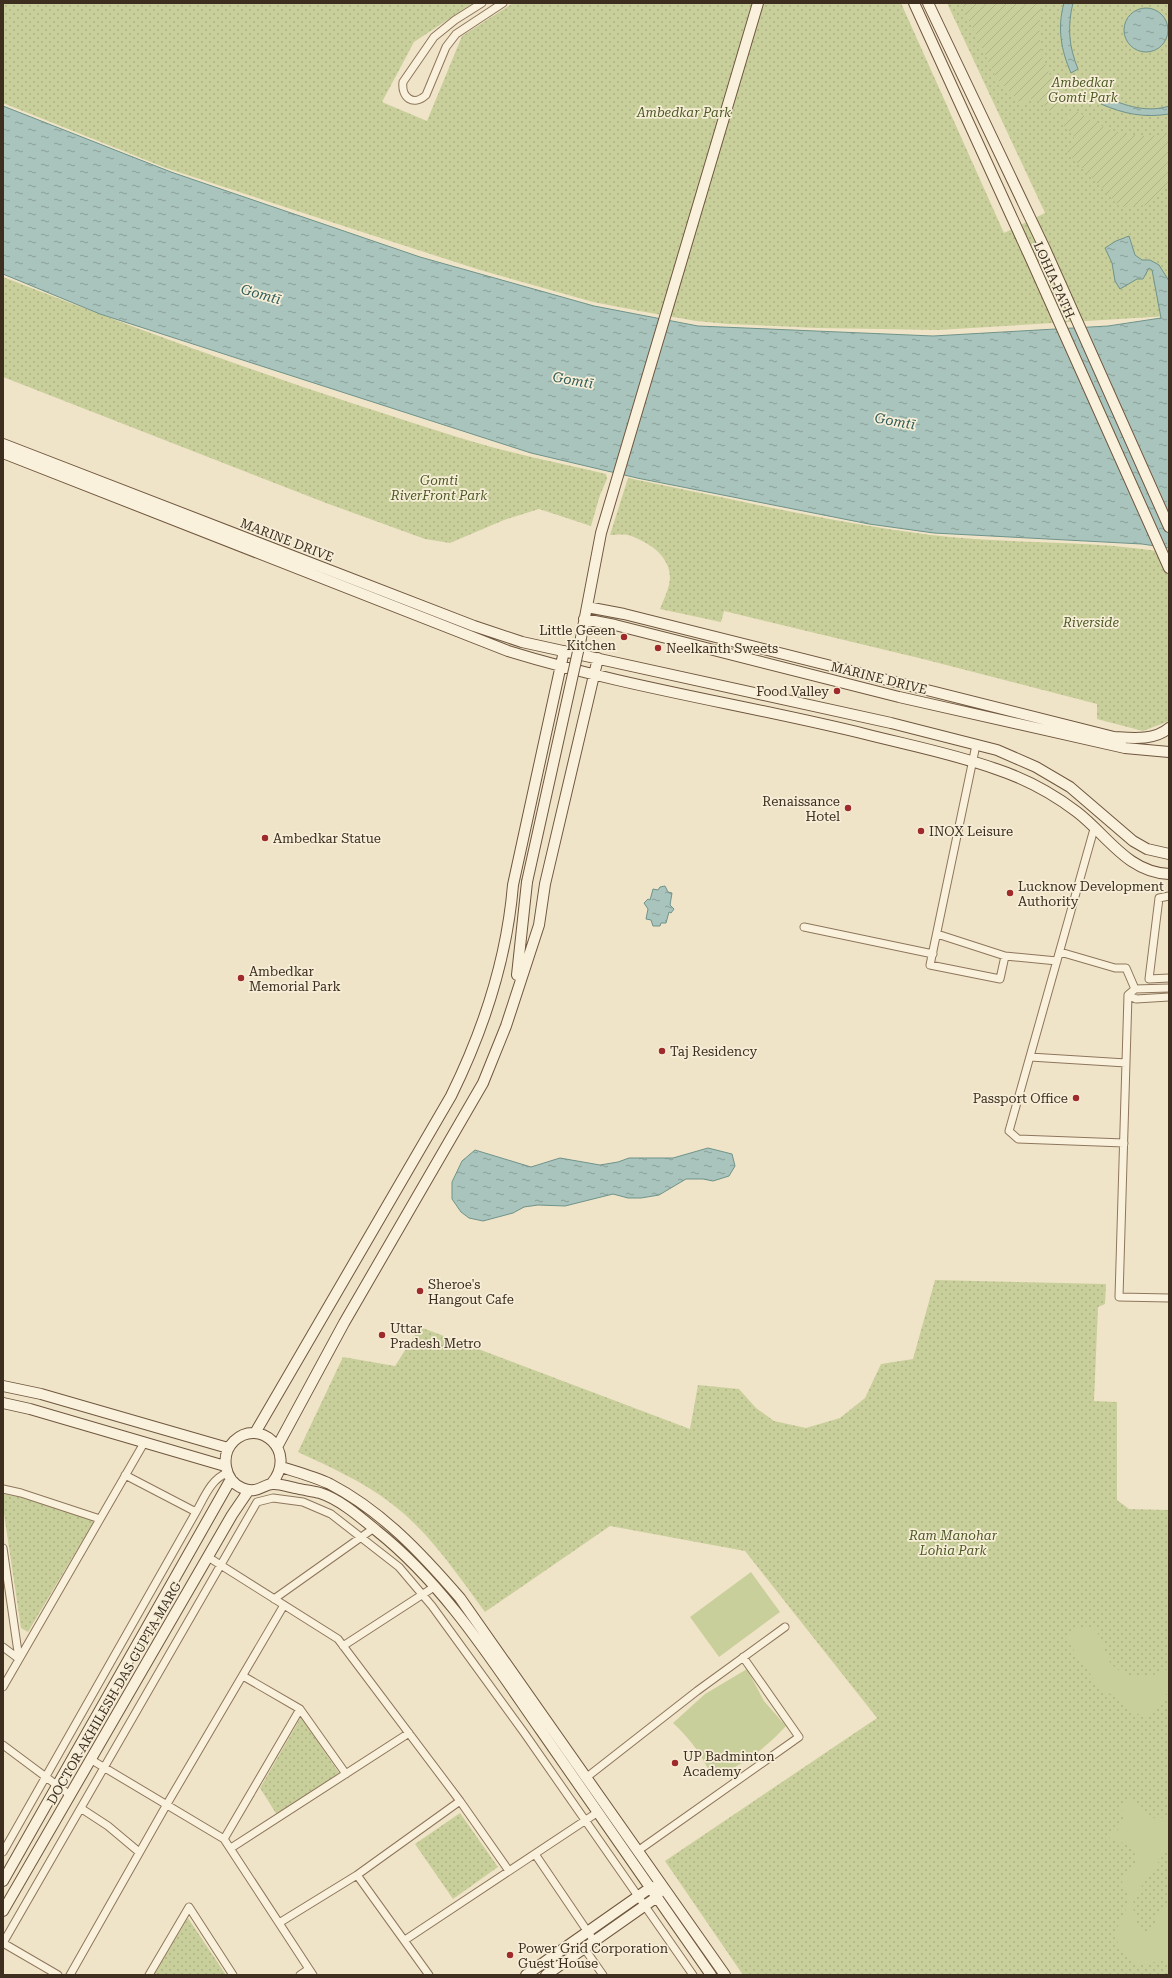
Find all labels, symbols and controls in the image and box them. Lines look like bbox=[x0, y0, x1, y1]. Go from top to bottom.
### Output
park label: Ambedkar Gomti Park bbox=[1048, 75, 1119, 105]
park label: Ambedkar Park bbox=[636, 105, 732, 120]
street label: LOHIA PATH bbox=[1030, 239, 1078, 321]
water label: Gomtī bbox=[239, 281, 284, 308]
water label: Gomtī bbox=[551, 369, 595, 392]
water label: Gomtī bbox=[873, 410, 917, 433]
park label: Gomti RiverFront Park bbox=[390, 473, 488, 503]
street label: MARINE DRIVE bbox=[238, 515, 336, 565]
park label: Riverside bbox=[1062, 615, 1119, 630]
place label: Little Geeen Kitchen bbox=[539, 623, 617, 653]
marker: Little Geeen Kitchen bbox=[619, 632, 629, 642]
place label: Neelkanth Sweets bbox=[666, 641, 778, 656]
marker: Neelkanth Sweets bbox=[653, 643, 663, 653]
street label: MARINE DRIVE bbox=[829, 659, 929, 697]
place label: Food Valley bbox=[756, 684, 829, 699]
marker: Food Valley bbox=[832, 686, 842, 696]
place label: Renaissance Hotel bbox=[762, 794, 840, 824]
marker: Renaissance Hotel bbox=[843, 803, 853, 813]
place label: INOX Leisure bbox=[929, 824, 1013, 839]
marker: INOX Leisure bbox=[916, 826, 926, 836]
place label: Ambedkar Statue bbox=[273, 831, 381, 846]
marker: Ambedkar Statue bbox=[260, 833, 270, 843]
place label: Lucknow Development Authority bbox=[1018, 879, 1164, 909]
marker: Lucknow Development Authority bbox=[1005, 888, 1015, 898]
place label: Ambedkar Memorial Park bbox=[249, 964, 341, 994]
marker: Ambedkar Memorial Park bbox=[236, 973, 246, 983]
place label: Taj Residency bbox=[670, 1044, 758, 1059]
marker: Taj Residency bbox=[657, 1046, 667, 1056]
place label: Passport Office bbox=[973, 1091, 1068, 1106]
marker: Passport Office bbox=[1071, 1093, 1081, 1103]
place label: Sheroe's Hangout Cafe bbox=[428, 1277, 514, 1307]
marker: Sheroe's Hangout Cafe bbox=[415, 1286, 425, 1296]
place label: Uttar Pradesh Metro bbox=[390, 1321, 481, 1351]
marker: Uttar Pradesh Metro bbox=[377, 1330, 387, 1340]
park label: Ram Manohar Lohia Park bbox=[908, 1528, 998, 1558]
street label: DOCTOR AKHILESH DAS GUPTA MARG bbox=[44, 1579, 184, 1807]
place label: UP Badminton Academy bbox=[683, 1749, 775, 1779]
marker: UP Badminton Academy bbox=[670, 1758, 680, 1768]
place label: Power Grid Corporation Guest House bbox=[518, 1941, 669, 1971]
marker: Power Grid Corporation Guest House bbox=[505, 1950, 515, 1960]

